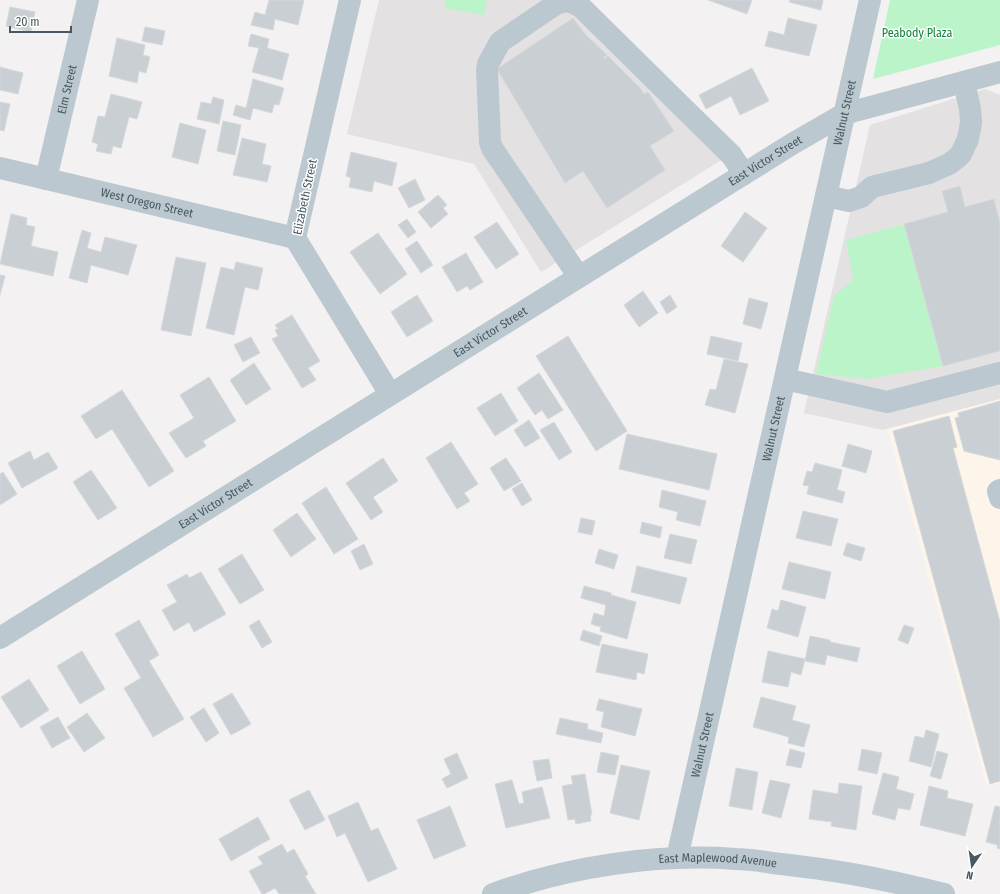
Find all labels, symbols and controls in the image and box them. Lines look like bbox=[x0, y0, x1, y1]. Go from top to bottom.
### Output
scale bar bbox=[10, 8, 71, 34]
text: 20 m bbox=[16, 15, 40, 29]
park label: Peabody Plaza bbox=[882, 26, 952, 40]
street label: Elm Street bbox=[54, 63, 80, 116]
street label: Walnut Street bbox=[831, 79, 859, 147]
street label: East Victor Street bbox=[726, 133, 805, 189]
street label: Elizabeth Street bbox=[290, 158, 320, 236]
street label: West Oregon Street bbox=[99, 185, 195, 221]
street label: East Victor Street bbox=[451, 304, 530, 360]
street label: Walnut Street bbox=[759, 395, 788, 463]
street label: East Victor Street bbox=[176, 475, 255, 532]
street label: Walnut Street bbox=[688, 711, 717, 779]
north arrow bbox=[952, 846, 992, 886]
street label: East Maplewood Avenue bbox=[658, 851, 778, 871]
text: N bbox=[965, 868, 975, 882]

